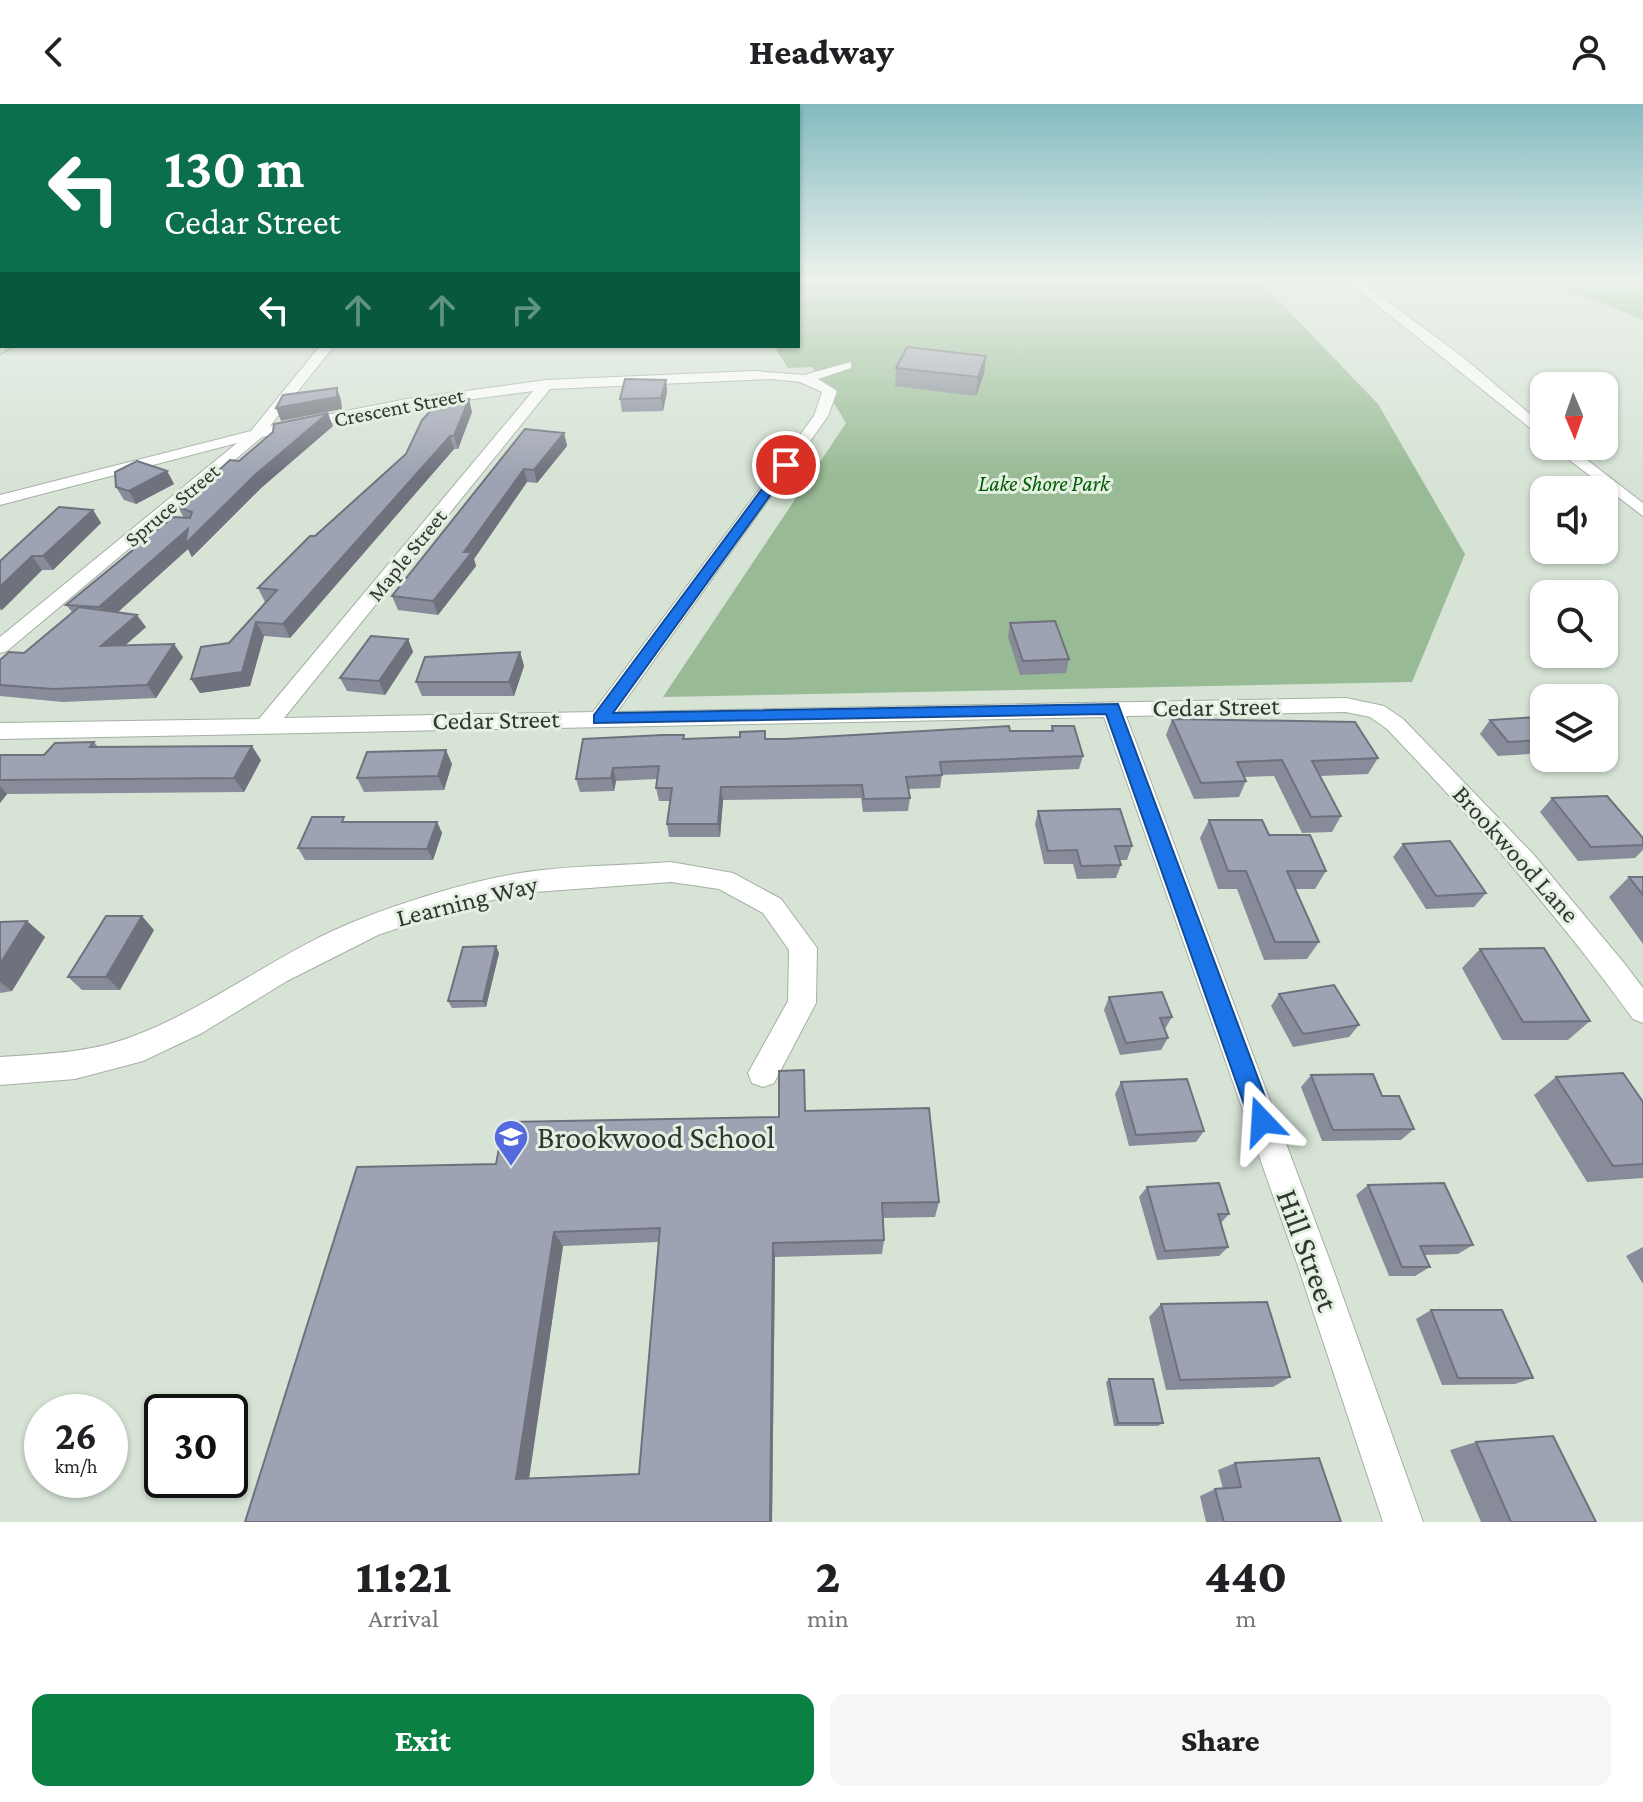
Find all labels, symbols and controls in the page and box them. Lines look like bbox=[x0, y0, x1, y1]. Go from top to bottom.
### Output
icon: back bbox=[32, 30, 76, 74]
icon: person bbox=[1567, 30, 1611, 74]
text: Headway bbox=[749, 32, 894, 72]
icon: left bbox=[32, 136, 136, 240]
text: 130 m bbox=[164, 137, 305, 199]
text: Cedar Street bbox=[164, 202, 340, 242]
icon: left bbox=[252, 288, 296, 332]
icon: ahead bbox=[336, 288, 380, 332]
icon: ahead bbox=[420, 288, 464, 332]
icon: right bbox=[504, 288, 548, 332]
north arrow bbox=[1530, 372, 1618, 460]
map controls bbox=[1530, 372, 1618, 772]
street label: Crescent Street bbox=[332, 382, 467, 432]
pin bbox=[752, 431, 820, 499]
icon: arrive bbox=[764, 443, 808, 487]
street label: Spruce Street bbox=[120, 458, 225, 552]
park label: Lake Shore Park bbox=[978, 471, 1111, 496]
button: sound bbox=[1530, 476, 1618, 564]
street label: Maple Street bbox=[362, 503, 452, 606]
button: search bbox=[1530, 580, 1618, 668]
button: layers bbox=[1530, 684, 1618, 772]
street label: Cedar Street bbox=[1152, 691, 1280, 723]
street label: Cedar Street bbox=[432, 704, 560, 736]
street label: Brookwood Lane bbox=[1447, 780, 1585, 928]
street label: Learning Way bbox=[393, 869, 542, 933]
position arrow bbox=[1220, 1079, 1304, 1163]
school or university icon: Brookwood School bbox=[492, 1118, 530, 1168]
place label: Brookwood School bbox=[537, 1119, 775, 1155]
street label: Hill Street bbox=[1269, 1184, 1347, 1316]
speed limit sign: 30 bbox=[144, 1394, 248, 1498]
text: 26 bbox=[55, 1413, 97, 1458]
text: km/h bbox=[54, 1455, 98, 1477]
text: 11:21 bbox=[356, 1549, 451, 1602]
text: 2 bbox=[815, 1549, 840, 1602]
text: 440 bbox=[1204, 1549, 1287, 1602]
text: Arrival bbox=[368, 1604, 439, 1633]
text: min bbox=[807, 1604, 849, 1633]
text: m bbox=[1235, 1604, 1256, 1633]
button: Exit bbox=[32, 1694, 814, 1786]
button: Share bbox=[830, 1694, 1611, 1786]

